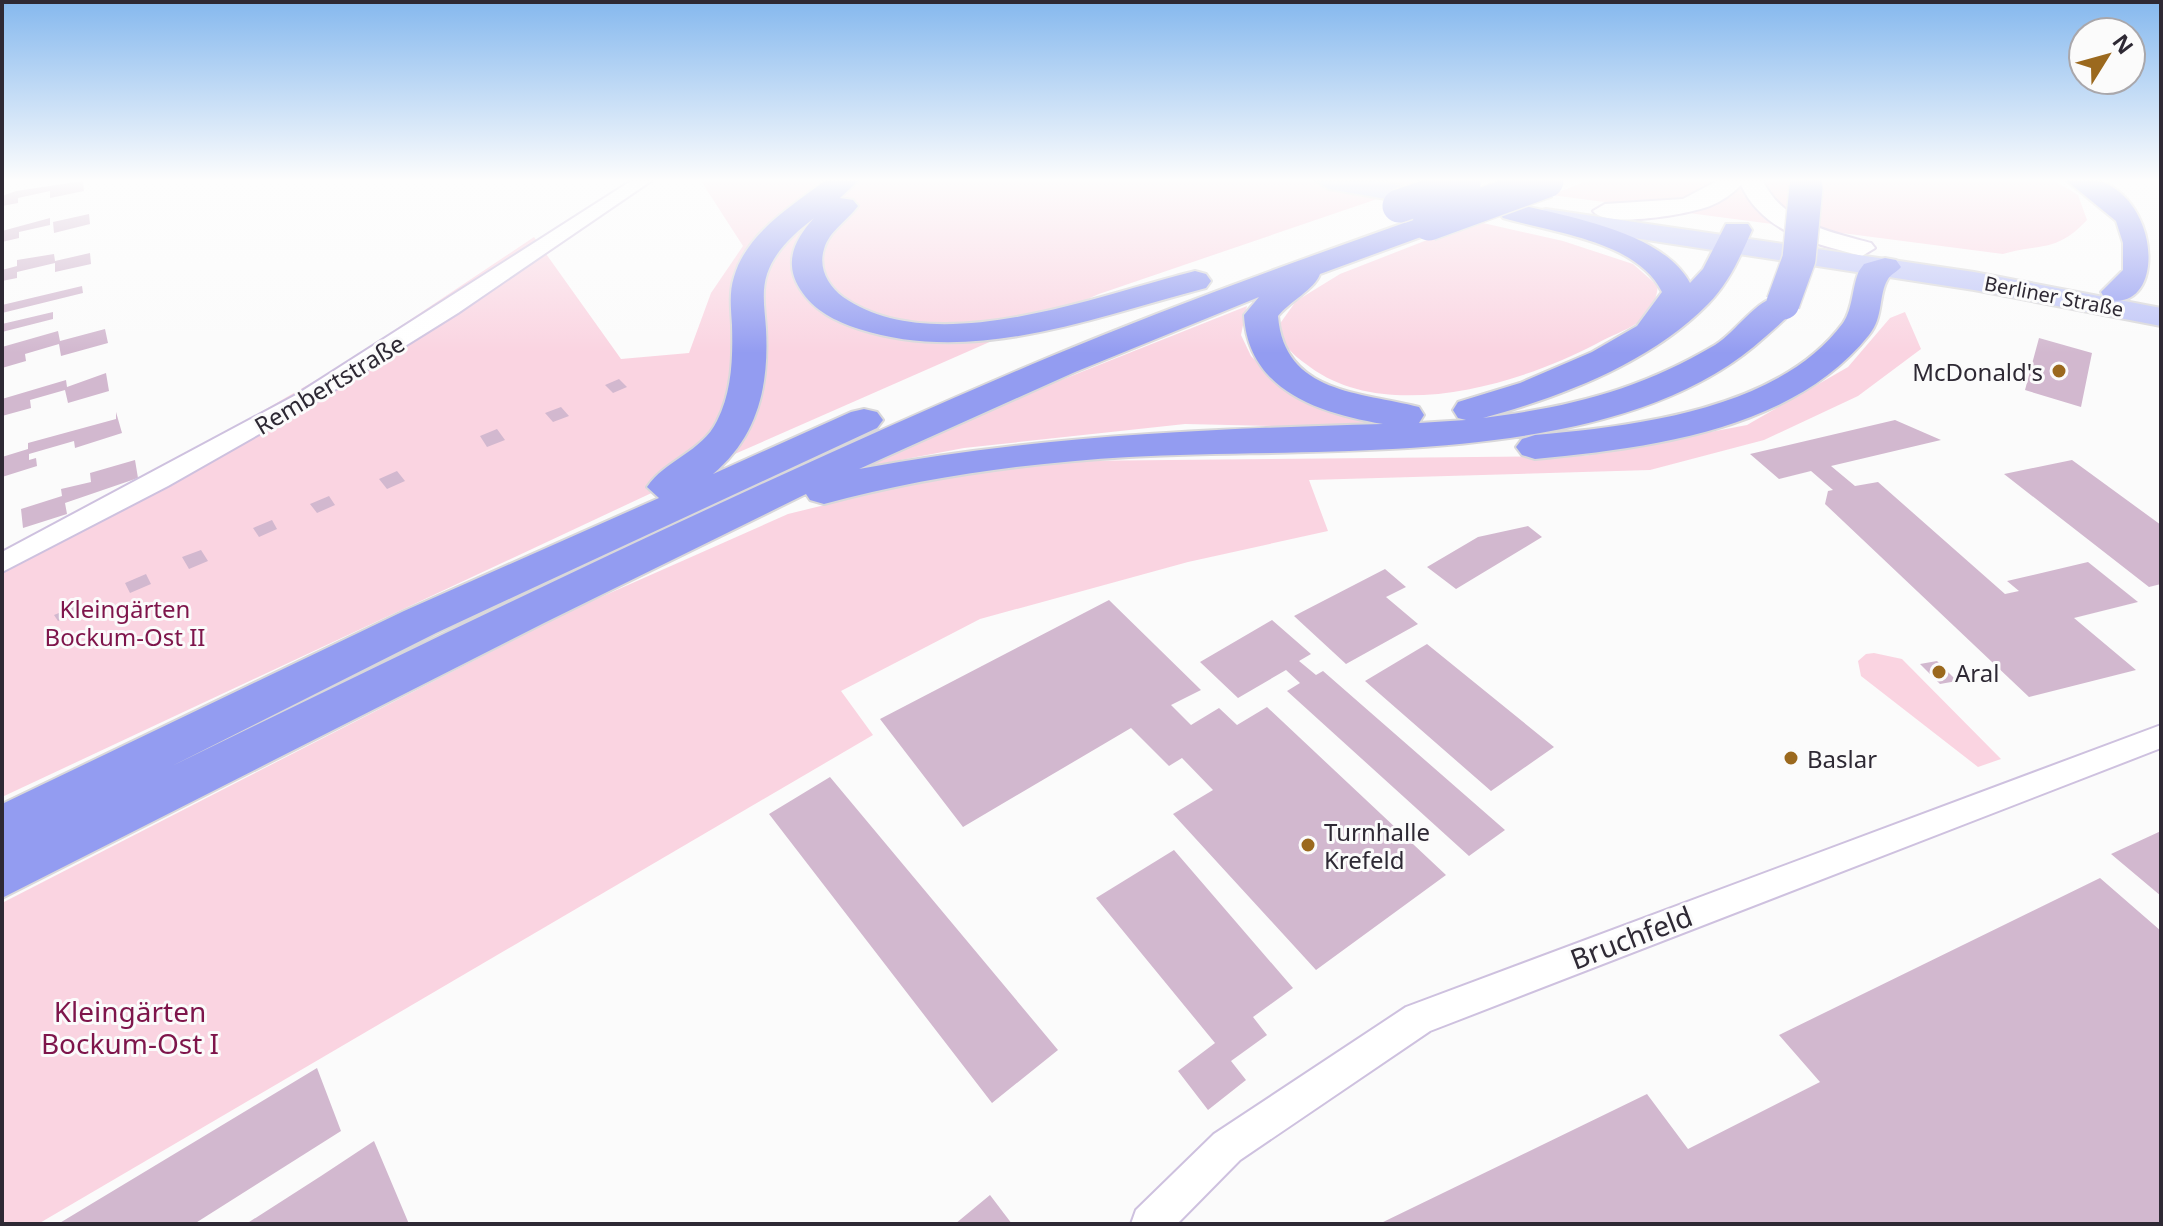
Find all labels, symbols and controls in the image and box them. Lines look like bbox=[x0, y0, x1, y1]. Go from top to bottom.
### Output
north arrow bbox=[2067, 16, 2147, 96]
text: N bbox=[2106, 27, 2141, 60]
street label: Berliner Straße bbox=[1982, 269, 2126, 323]
street label: Rembertstraße bbox=[248, 326, 410, 442]
place label: McDonald's bbox=[1912, 355, 2043, 388]
marker: McDonald's bbox=[2050, 362, 2068, 380]
park label: Kleingärten Bockum-Ost II bbox=[45, 592, 205, 653]
place label: Aral bbox=[1955, 656, 1999, 689]
marker: Aral bbox=[1930, 663, 1948, 681]
place label: Baslar bbox=[1807, 742, 1877, 775]
marker: Baslar bbox=[1782, 749, 1800, 767]
place label: Turnhalle Krefeld bbox=[1324, 815, 1430, 876]
marker: Turnhalle Krefeld bbox=[1299, 836, 1317, 854]
street label: Bruchfeld bbox=[1565, 896, 1697, 978]
park label: Kleingärten Bockum-Ost I bbox=[41, 992, 219, 1062]

